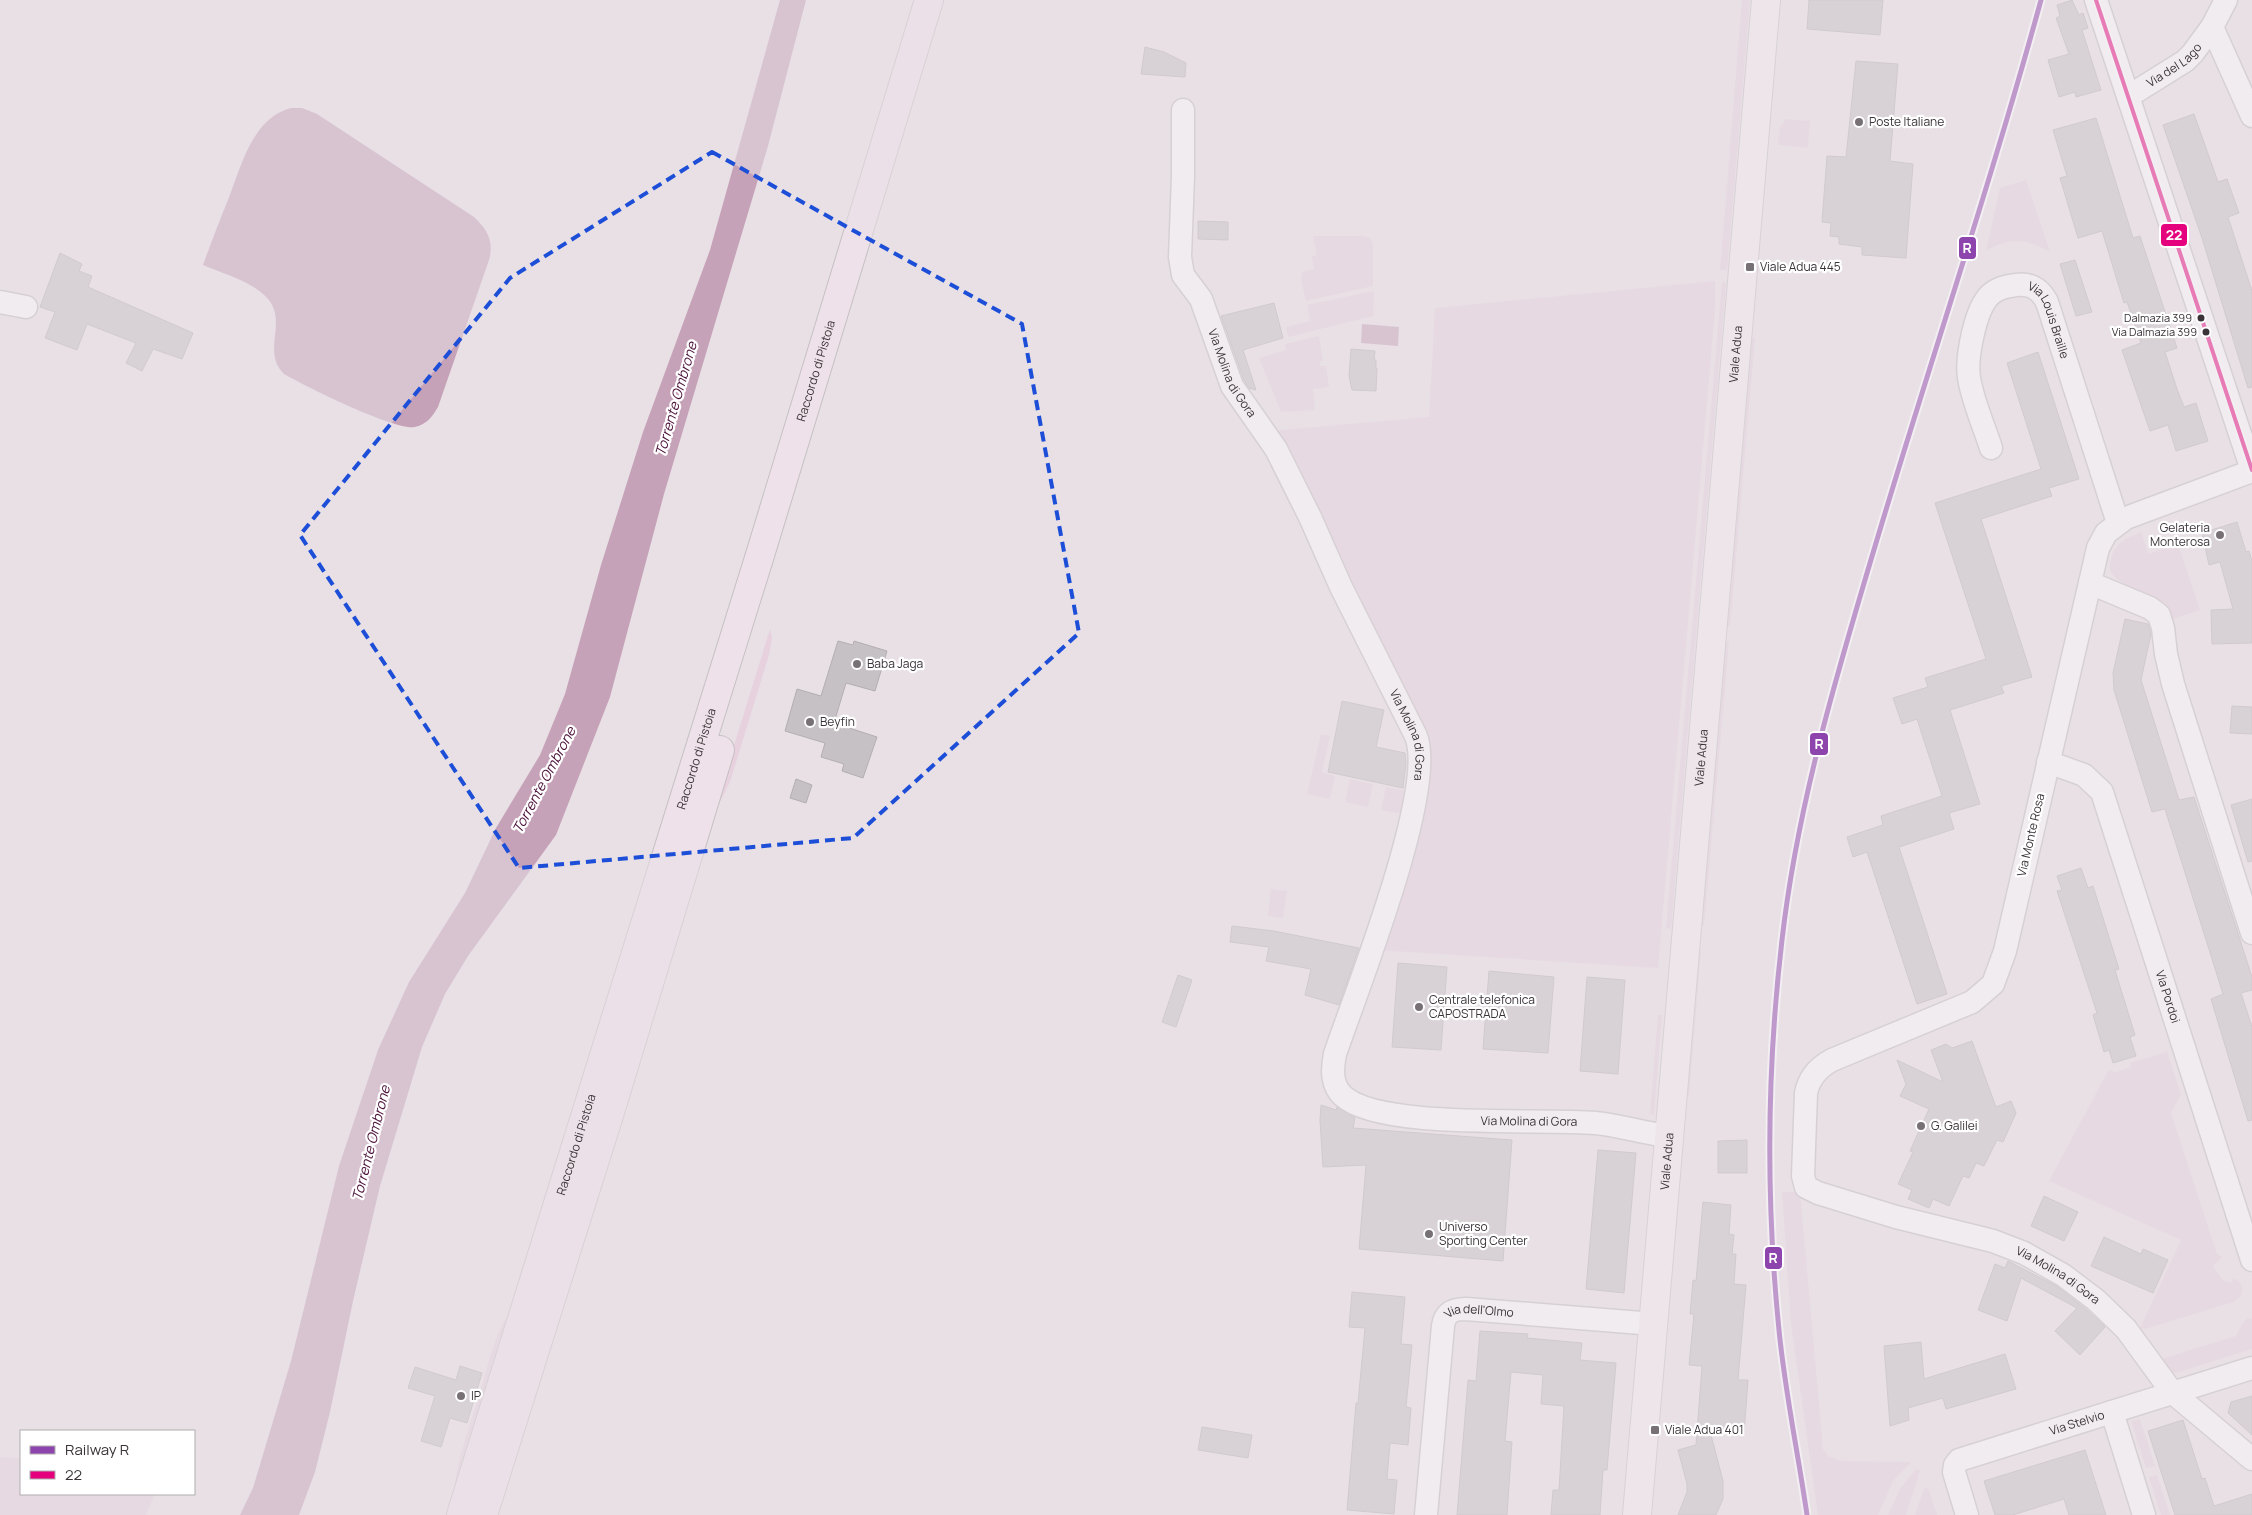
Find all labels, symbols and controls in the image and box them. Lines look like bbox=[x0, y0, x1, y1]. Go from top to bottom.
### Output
street label: Via del Lago bbox=[2143, 39, 2206, 91]
place label: Poste Italiane bbox=[1869, 113, 1944, 130]
marker: Poste Italiane bbox=[1853, 116, 1865, 128]
line badge: 22 bbox=[2160, 223, 2188, 247]
text: 22 bbox=[2166, 225, 2182, 244]
line badge: R bbox=[1958, 236, 1977, 260]
text: R bbox=[1962, 238, 1972, 257]
place label: Viale Adua 445 bbox=[1760, 258, 1841, 275]
marker: Viale Adua 445 bbox=[1744, 261, 1756, 273]
street label: Via Louis Braille bbox=[2026, 277, 2074, 361]
place label: Dalmazia 399 bbox=[2124, 310, 2192, 325]
marker: Dalmazia 399 bbox=[2196, 313, 2206, 323]
street label: Raccordo di Pistoia bbox=[792, 318, 839, 423]
place label: Via Dalmazia 399 bbox=[2112, 324, 2197, 339]
street label: Viale Adua bbox=[1724, 325, 1746, 383]
street label: Via Molina di Gora bbox=[1204, 326, 1260, 421]
marker: Via Dalmazia 399 bbox=[2201, 327, 2211, 337]
water label: Torrente Ombrone bbox=[650, 339, 701, 458]
place label: Gelateria Monterosa bbox=[2150, 519, 2210, 550]
marker: Gelateria Monterosa bbox=[2214, 529, 2226, 541]
place label: Baba Jaga bbox=[867, 655, 923, 672]
marker: Baba Jaga bbox=[851, 658, 863, 670]
street label: Via Molina di Gora bbox=[1386, 686, 1428, 782]
street label: Raccordo di Pistoia bbox=[672, 706, 720, 811]
place label: Beyfin bbox=[820, 713, 855, 730]
marker: Beyfin bbox=[804, 716, 816, 728]
water label: Torrente Ombrone bbox=[507, 722, 580, 836]
street label: Viale Adua bbox=[1690, 728, 1712, 787]
line badge: R bbox=[1809, 732, 1829, 756]
text: R bbox=[1814, 734, 1824, 753]
street label: Via Monte Rosa bbox=[2013, 792, 2048, 878]
street label: Via Pordoi bbox=[2152, 968, 2184, 1025]
place label: Centrale telefonica CAPOSTRADA bbox=[1429, 991, 1535, 1022]
marker: Centrale telefonica CAPOSTRADA bbox=[1413, 1001, 1425, 1013]
water label: Torrente Ombrone bbox=[347, 1083, 394, 1202]
street label: Raccordo di Pistoia bbox=[552, 1092, 600, 1197]
street label: Via Molina di Gora bbox=[1480, 1112, 1578, 1130]
place label: G. Galilei bbox=[1931, 1117, 1978, 1134]
marker: G. Galilei bbox=[1915, 1120, 1927, 1132]
street label: Viale Adua bbox=[1656, 1132, 1678, 1190]
place label: Universo Sporting Center bbox=[1439, 1218, 1528, 1249]
marker: Universo Sporting Center bbox=[1423, 1228, 1435, 1240]
street label: Via Molina di Gora bbox=[2014, 1242, 2104, 1308]
line badge: R bbox=[1764, 1246, 1783, 1270]
text: R bbox=[1768, 1248, 1778, 1267]
street label: Via dell'Olmo bbox=[1440, 1300, 1514, 1322]
place label: IP bbox=[471, 1387, 481, 1404]
marker: IP bbox=[455, 1390, 467, 1402]
street label: Via Stelvio bbox=[2047, 1406, 2106, 1439]
place label: Viale Adua 401 bbox=[1665, 1421, 1744, 1438]
marker: Viale Adua 401 bbox=[1649, 1424, 1661, 1436]
legend bbox=[20, 1430, 195, 1495]
text: Railway R bbox=[65, 1439, 129, 1460]
text: 22 bbox=[65, 1464, 82, 1485]

